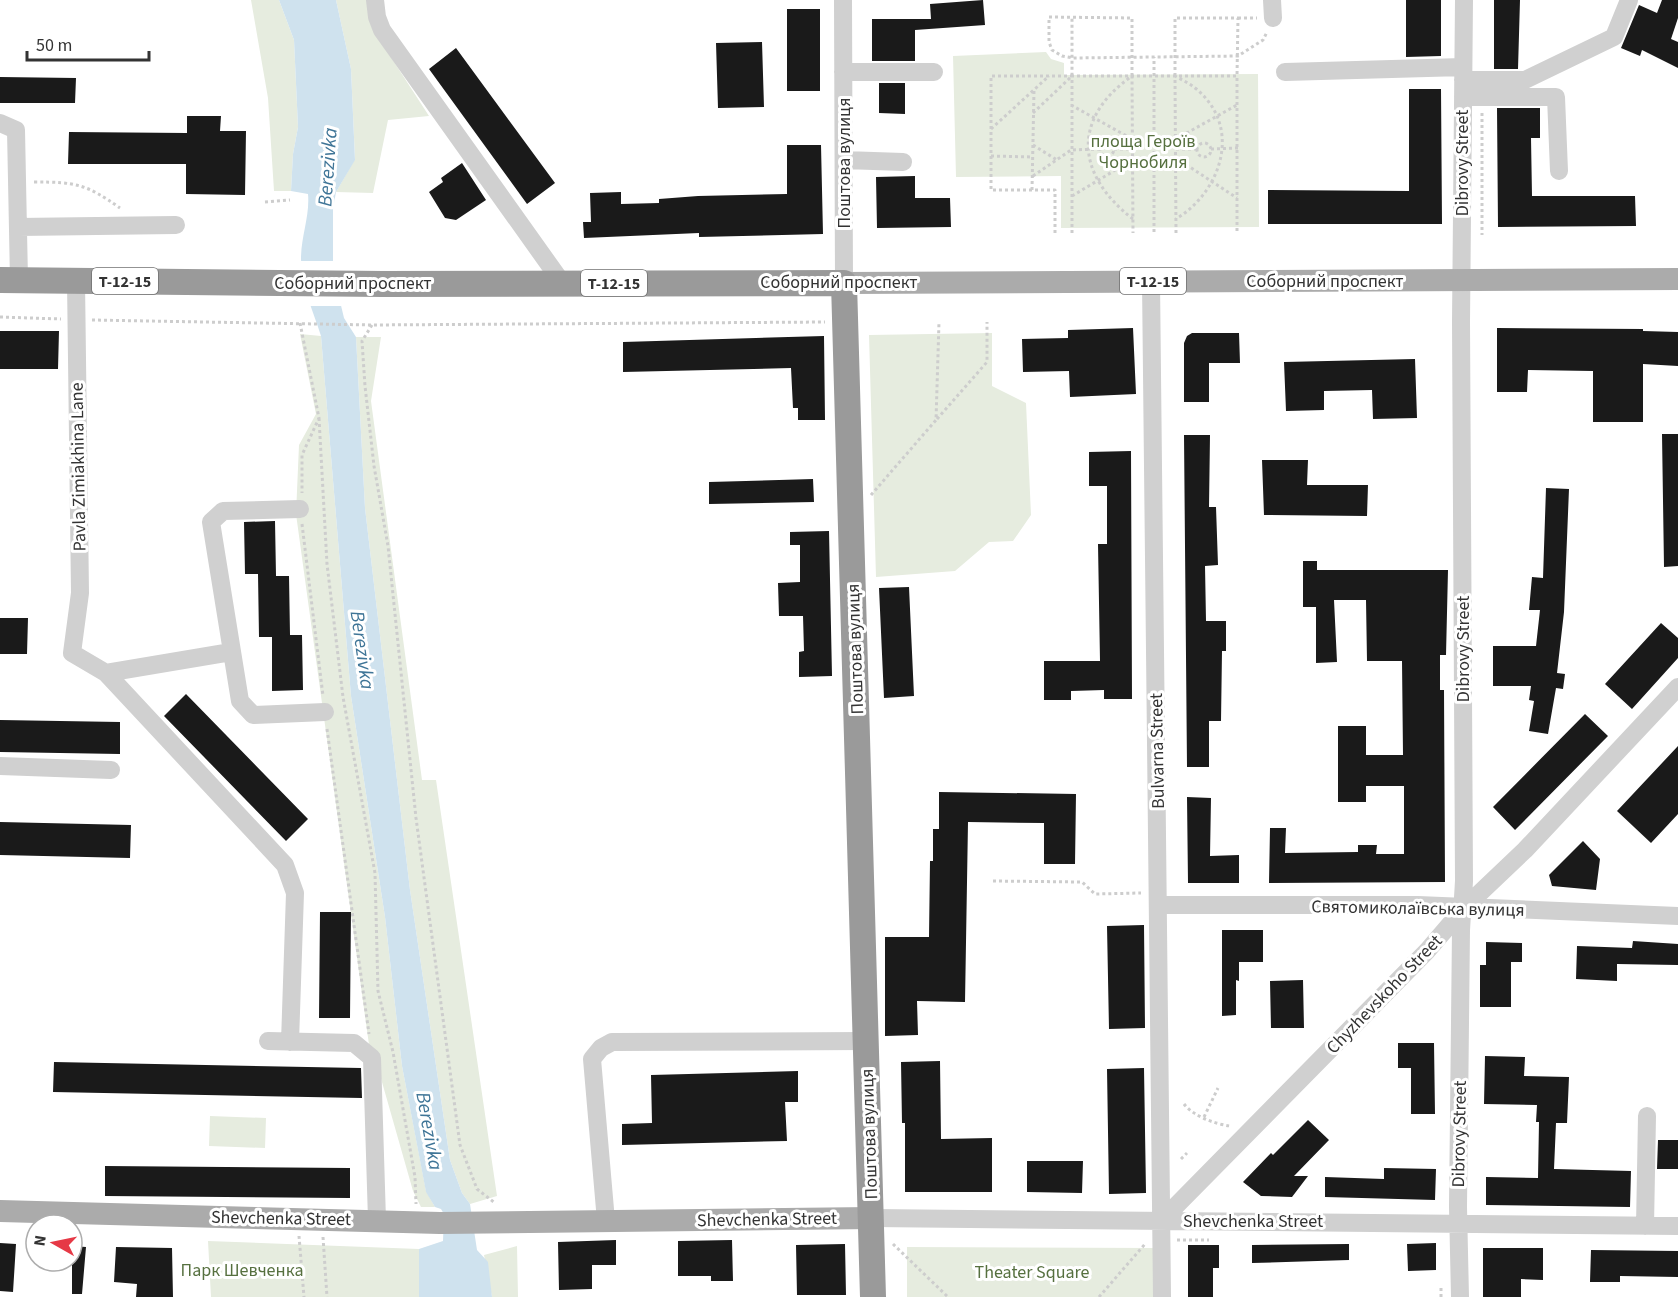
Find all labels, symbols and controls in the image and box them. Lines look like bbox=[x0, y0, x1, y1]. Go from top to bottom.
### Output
scale bar bbox=[27, 24, 148, 62]
text: 50 m bbox=[36, 33, 72, 58]
street label: Поштова вулиця bbox=[832, 98, 857, 228]
street label: Dibrovy Street bbox=[1450, 110, 1475, 216]
water label: Berezivka bbox=[311, 126, 345, 207]
park label: площа Героїв Чорнобиля bbox=[1090, 129, 1196, 175]
road number: Т-12-15 bbox=[92, 268, 158, 294]
road number: Т-12-15 bbox=[1120, 268, 1186, 294]
street label: Соборний проспект bbox=[1246, 269, 1404, 294]
road number: Т-12-15 bbox=[581, 270, 647, 296]
street label: Соборний проспект bbox=[760, 270, 918, 295]
street label: Соборний проспект bbox=[274, 271, 432, 296]
street label: Pavla Zimiakhina Lane bbox=[65, 382, 92, 552]
street label: Поштова вулиця bbox=[841, 583, 870, 715]
street label: Dibrovy Street bbox=[1451, 596, 1476, 702]
water label: Berezivka bbox=[343, 609, 381, 691]
street label: Bulvarna Street bbox=[1144, 693, 1171, 809]
street label: Святомиколаївська вулиця bbox=[1311, 894, 1525, 923]
street label: Chyzhevskoho Street bbox=[1321, 929, 1448, 1060]
street label: Поштова вулиця bbox=[855, 1068, 884, 1200]
street label: Dibrovy Street bbox=[1446, 1080, 1473, 1188]
water label: Berezivka bbox=[408, 1090, 450, 1173]
street label: Shevchenka Street bbox=[211, 1205, 351, 1232]
street label: Shevchenka Street bbox=[697, 1206, 837, 1233]
street label: Shevchenka Street bbox=[1183, 1209, 1323, 1234]
north arrow bbox=[24, 1213, 84, 1273]
text: N bbox=[28, 1234, 52, 1248]
park label: Парк Шевченка bbox=[181, 1258, 303, 1283]
park label: Theater Square bbox=[974, 1260, 1090, 1285]

